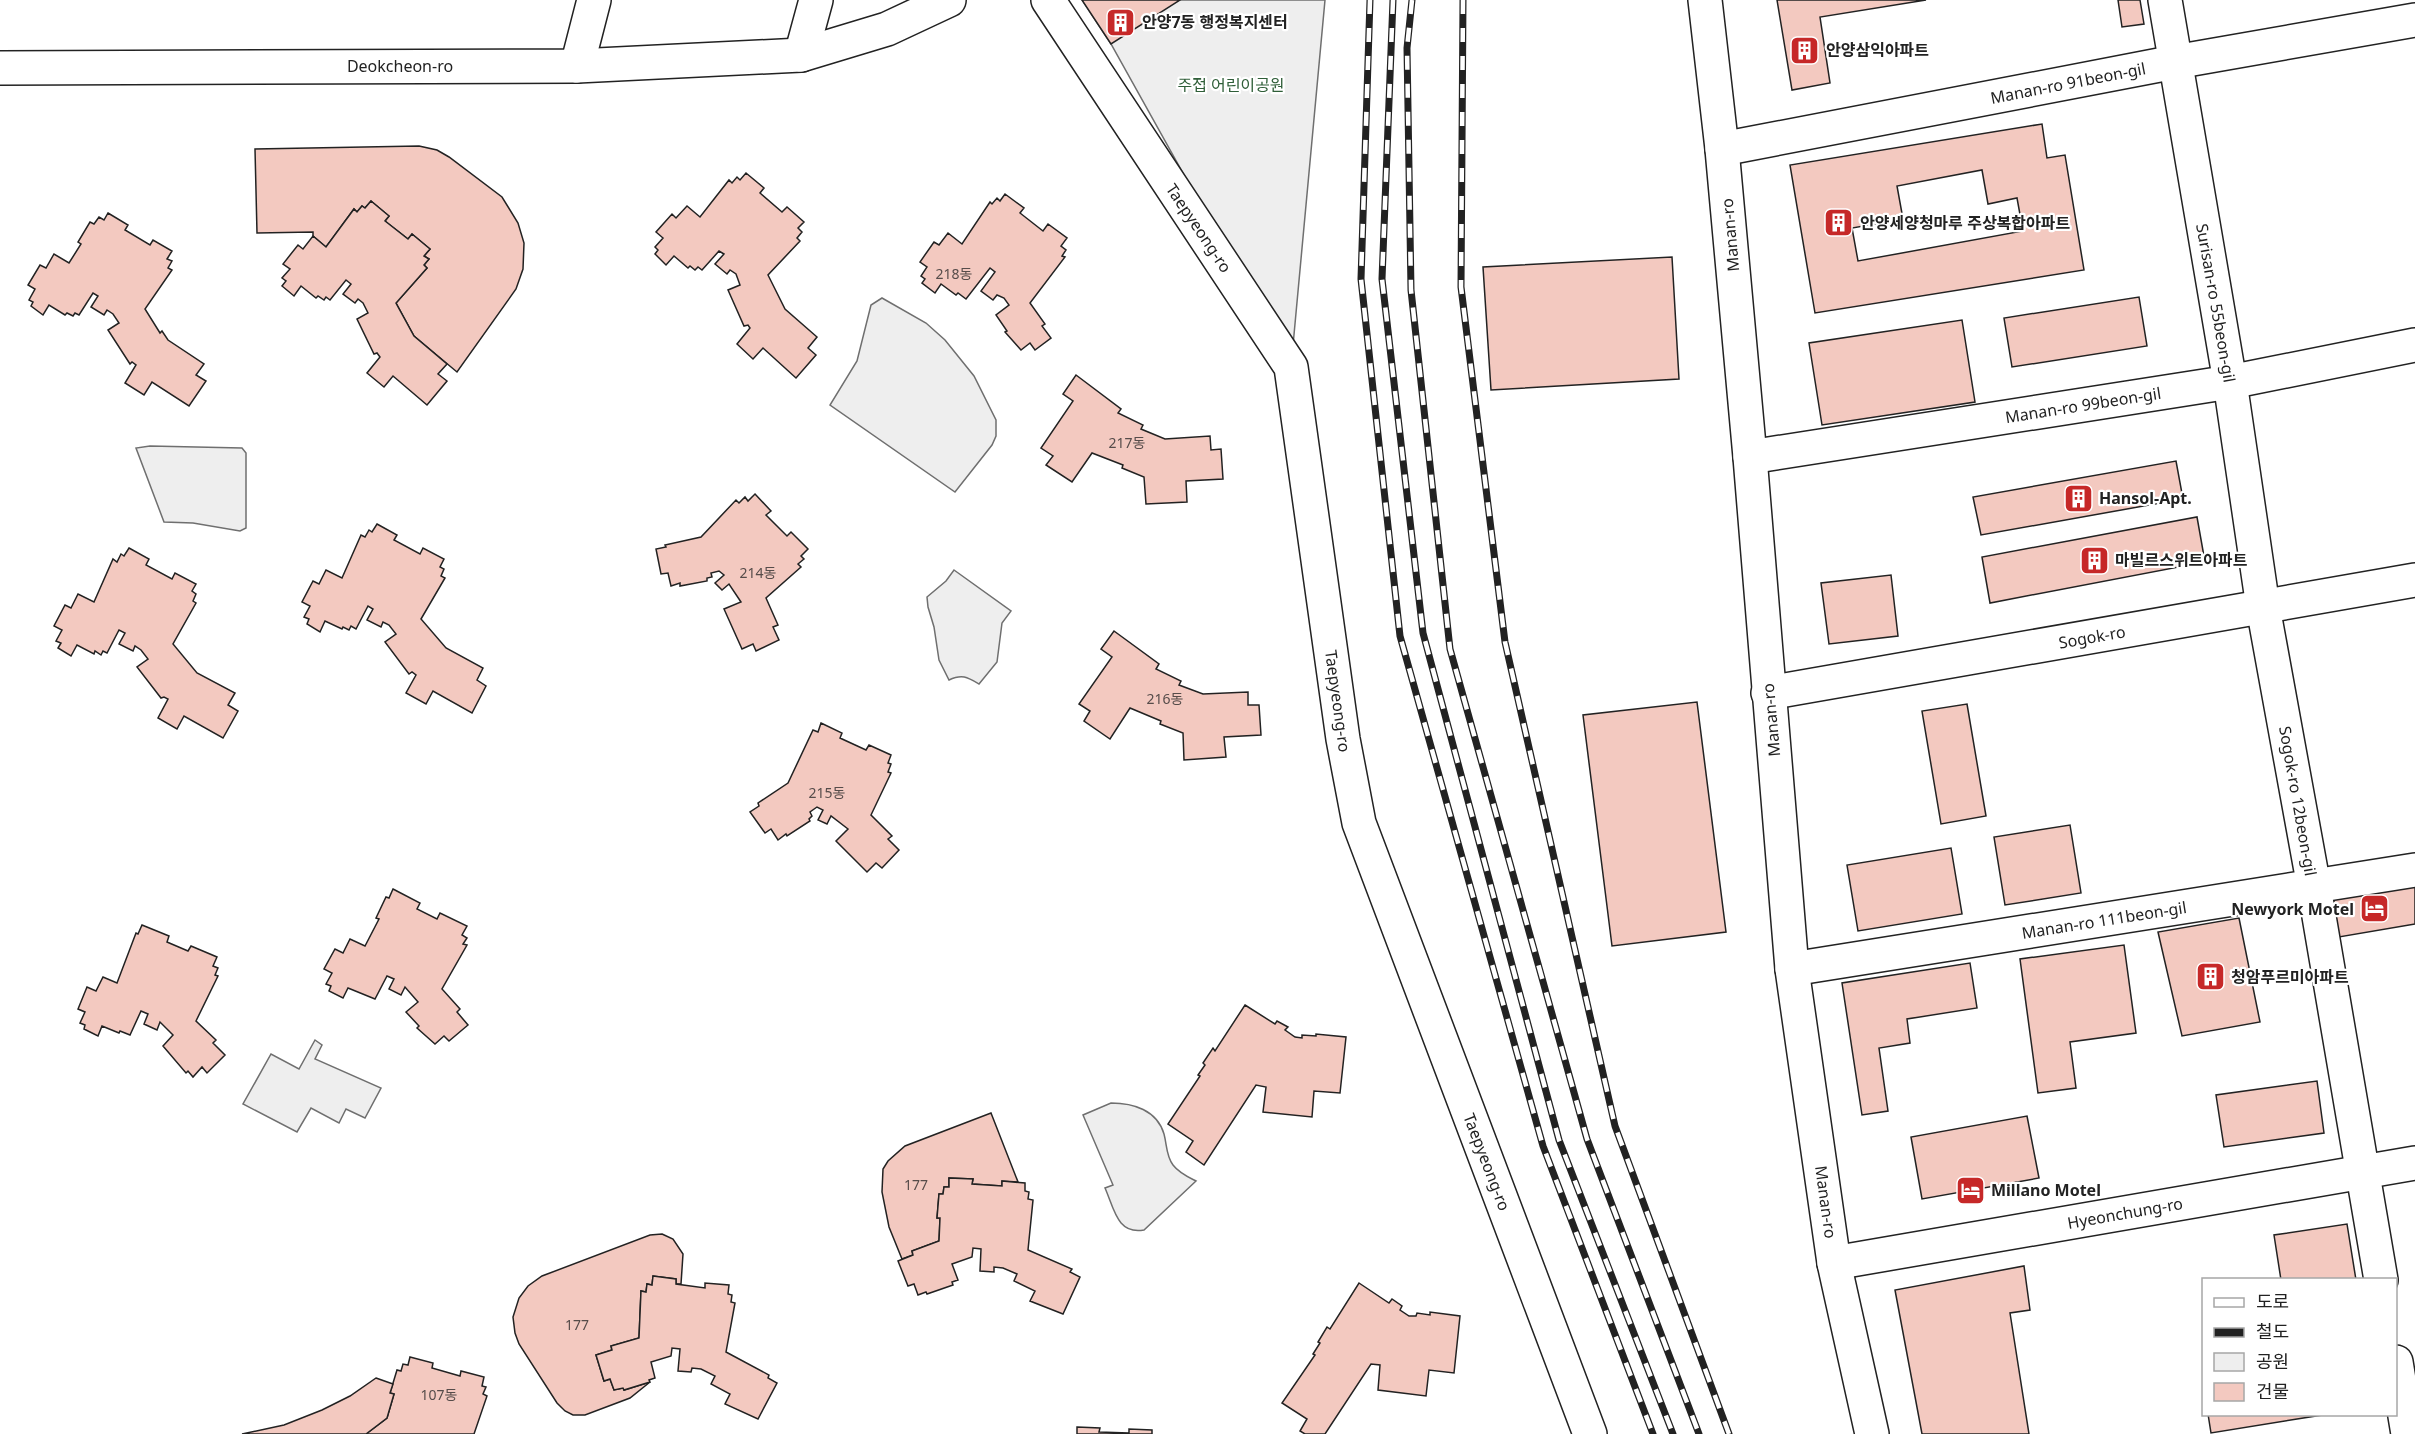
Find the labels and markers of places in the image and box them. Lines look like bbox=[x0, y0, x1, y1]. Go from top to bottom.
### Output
building icon: 안양7동 행정복지센터 bbox=[1105, 6, 1137, 38]
place label: 안양7동 행정복지센터 bbox=[1142, 11, 1288, 33]
building icon: 안양삼익아파트 bbox=[1789, 34, 1821, 66]
place label: 안양삼익아파트 bbox=[1826, 39, 1929, 61]
building icon: 안양세양청마루 주상복합아파트 bbox=[1823, 207, 1855, 239]
place label: 안양세양청마루 주상복합아파트 bbox=[1860, 212, 2071, 234]
building icon: Hansol-Apt. bbox=[2062, 482, 2094, 514]
place label: Hansol-Apt. bbox=[2099, 487, 2192, 509]
building icon: 마빌르스위트아파트 bbox=[2078, 544, 2110, 576]
place label: 마빌르스위트아파트 bbox=[2115, 549, 2248, 571]
hotel icon: Newyork Motel bbox=[2359, 893, 2391, 925]
place label: Newyork Motel bbox=[2231, 898, 2354, 920]
building icon: 청암푸르미아파트 bbox=[2194, 961, 2226, 993]
place label: 청암푸르미아파트 bbox=[2231, 966, 2349, 988]
hotel icon: Millano Motel bbox=[1954, 1174, 1986, 1206]
place label: Millano Motel bbox=[1991, 1179, 2101, 1201]

